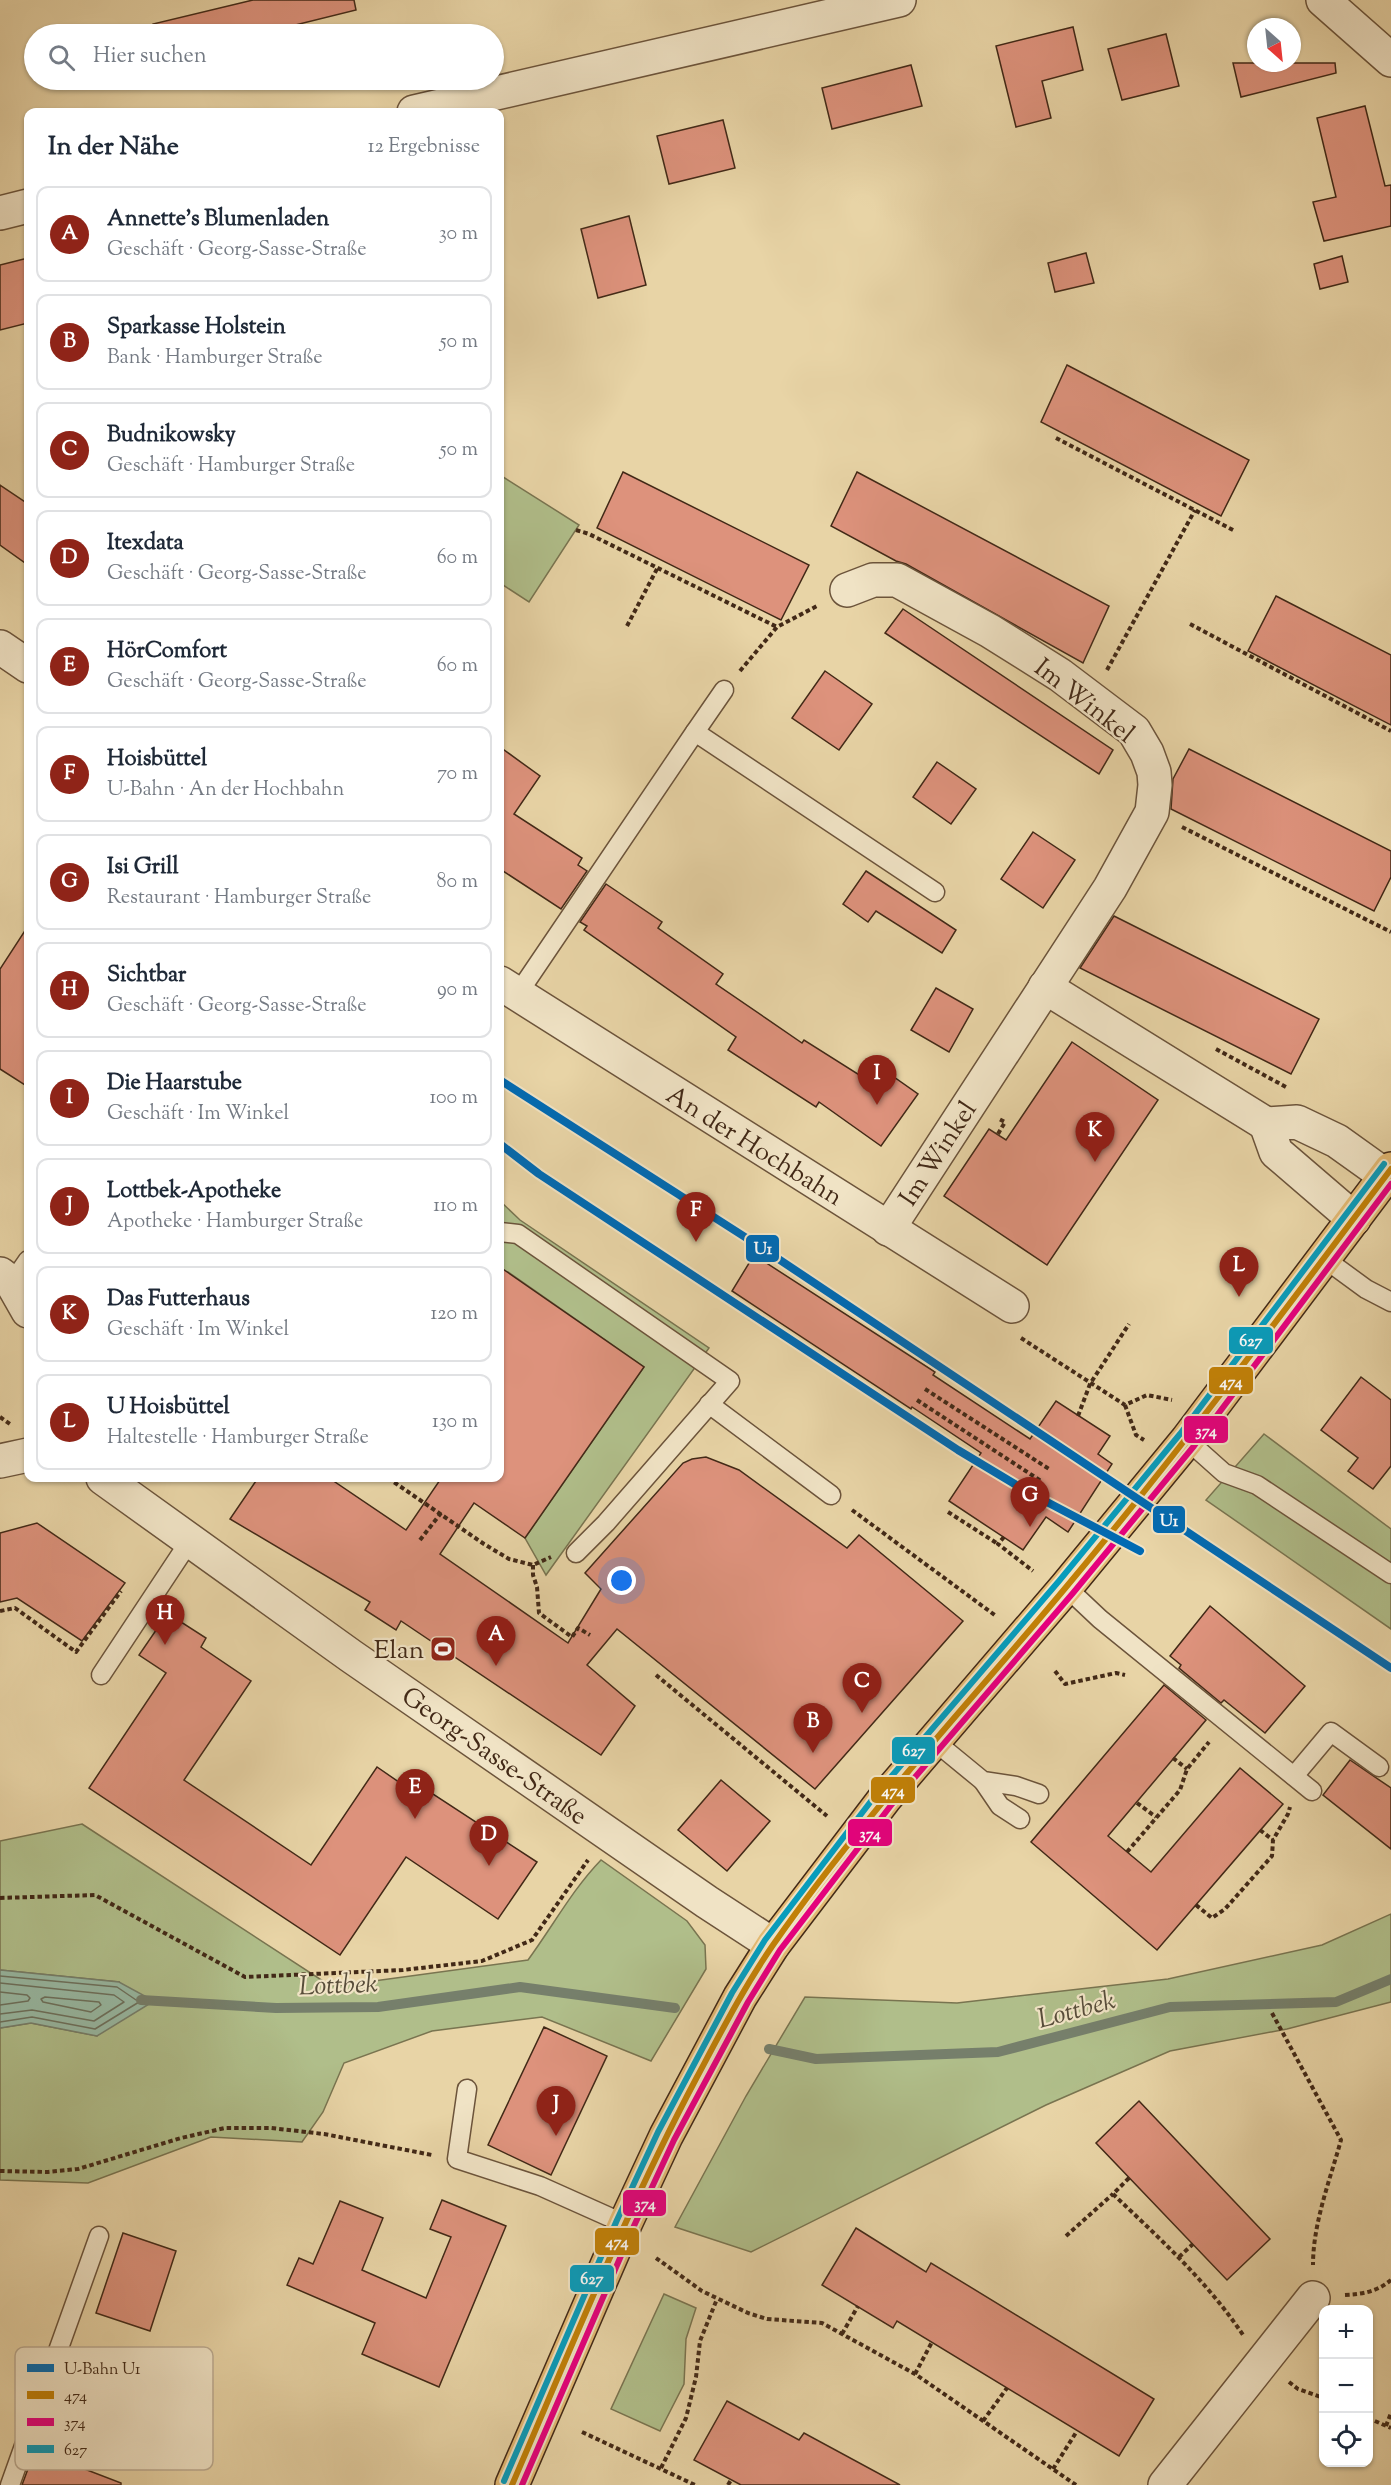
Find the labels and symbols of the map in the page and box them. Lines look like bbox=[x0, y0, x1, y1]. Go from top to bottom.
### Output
north arrow bbox=[1247, 18, 1301, 72]
street label: Im Winkel bbox=[1025, 651, 1142, 753]
pin: I bbox=[858, 1056, 896, 1105]
street label: An der Hochbahn bbox=[658, 1078, 849, 1216]
street label: Im Winkel bbox=[891, 1095, 987, 1214]
pin: K bbox=[1076, 1112, 1114, 1162]
pin: F bbox=[676, 1192, 716, 1242]
line badge: U1 bbox=[745, 1234, 780, 1263]
text: U1 bbox=[754, 1239, 773, 1262]
pin: L bbox=[1220, 1248, 1258, 1297]
line badge: 627 bbox=[1228, 1326, 1274, 1355]
text: 627 bbox=[1239, 1331, 1264, 1354]
line badge: 474 bbox=[1208, 1366, 1254, 1395]
text: 474 bbox=[1218, 1372, 1243, 1395]
line badge: 374 bbox=[1183, 1415, 1229, 1444]
text: 374 bbox=[1195, 1421, 1217, 1444]
pin: G bbox=[1010, 1478, 1050, 1527]
line badge: U1 bbox=[1152, 1505, 1186, 1534]
text: U1 bbox=[1160, 1511, 1179, 1534]
your location bbox=[607, 1566, 636, 1595]
pin: H bbox=[146, 1596, 184, 1645]
pin: A bbox=[476, 1616, 516, 1666]
place label: Elan bbox=[374, 1633, 424, 1670]
sports icon: Elan bbox=[428, 1634, 458, 1664]
pin: C bbox=[842, 1664, 882, 1713]
street label: Georg-Sasse-Straße bbox=[393, 1679, 594, 1835]
pin: B bbox=[794, 1704, 832, 1753]
line badge: 627 bbox=[891, 1736, 936, 1765]
text: 627 bbox=[902, 1741, 927, 1764]
pin: E bbox=[396, 1770, 434, 1819]
line badge: 474 bbox=[870, 1776, 916, 1804]
text: 474 bbox=[880, 1781, 905, 1804]
pin: D bbox=[470, 1816, 508, 1866]
line badge: 374 bbox=[847, 1818, 893, 1847]
text: 374 bbox=[859, 1824, 881, 1847]
water label: Lottbek bbox=[298, 1966, 378, 2007]
water label: Lottbek bbox=[1033, 1982, 1120, 2041]
pin: J bbox=[536, 2086, 576, 2136]
line badge: 374 bbox=[622, 2189, 667, 2217]
text: 374 bbox=[634, 2194, 656, 2217]
line badge: 474 bbox=[594, 2227, 640, 2256]
text: 474 bbox=[604, 2232, 629, 2255]
line badge: 627 bbox=[569, 2264, 615, 2293]
text: 627 bbox=[580, 2269, 605, 2292]
legend bbox=[15, 2347, 213, 2470]
text: U-Bahn U1 bbox=[64, 2359, 141, 2382]
text: 474 bbox=[64, 2386, 87, 2409]
text: 374 bbox=[64, 2413, 85, 2436]
text: 627 bbox=[64, 2440, 87, 2463]

